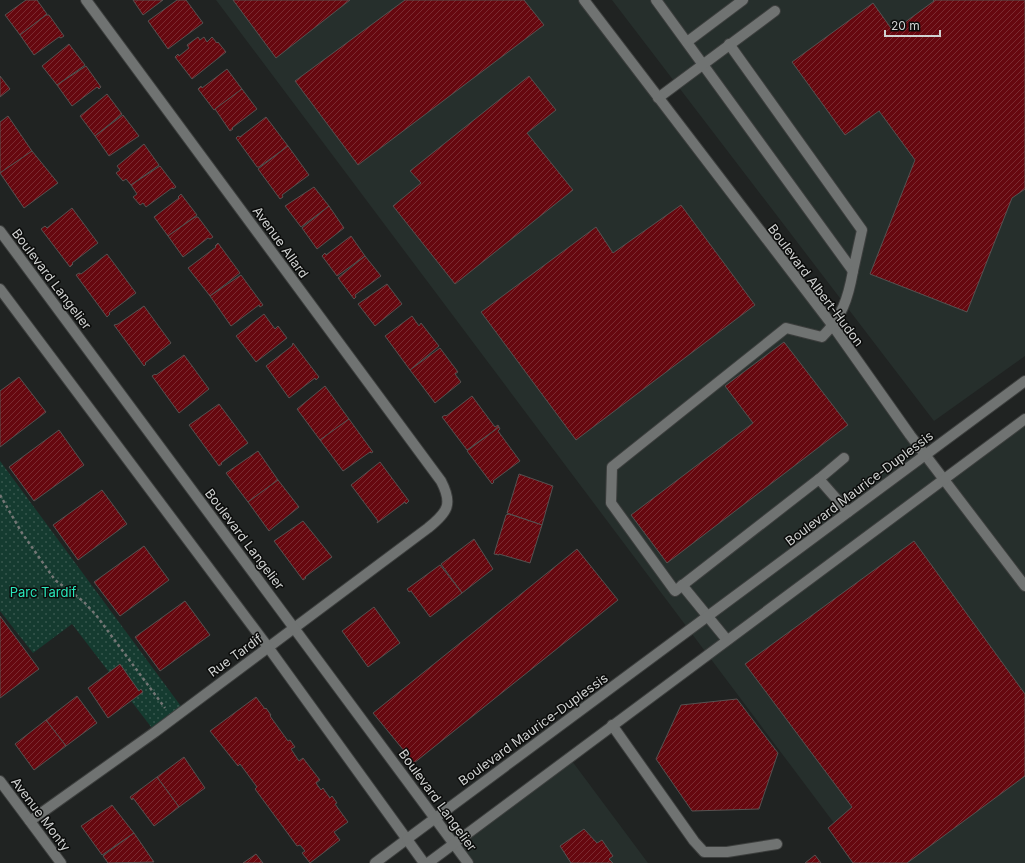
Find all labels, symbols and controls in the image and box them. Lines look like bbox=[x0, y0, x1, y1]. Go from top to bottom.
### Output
scale bar bbox=[885, 12, 940, 38]
text: 20 m bbox=[891, 18, 920, 33]
street label: Avenue Allard bbox=[250, 203, 312, 281]
street label: Boulevard Albert-Hudon bbox=[765, 221, 867, 349]
street label: Boulevard Langelier bbox=[9, 225, 95, 333]
street label: Boulevard Maurice-Duplessis bbox=[782, 427, 936, 549]
street label: Boulevard Langelier bbox=[202, 485, 288, 593]
park label: Parc Tardif bbox=[10, 584, 77, 600]
street label: Rue Tardif bbox=[205, 630, 265, 680]
street label: Boulevard Maurice-Duplessis bbox=[455, 669, 611, 789]
street label: Boulevard Langelier bbox=[396, 746, 480, 854]
street label: Avenue Monty bbox=[8, 774, 74, 854]

